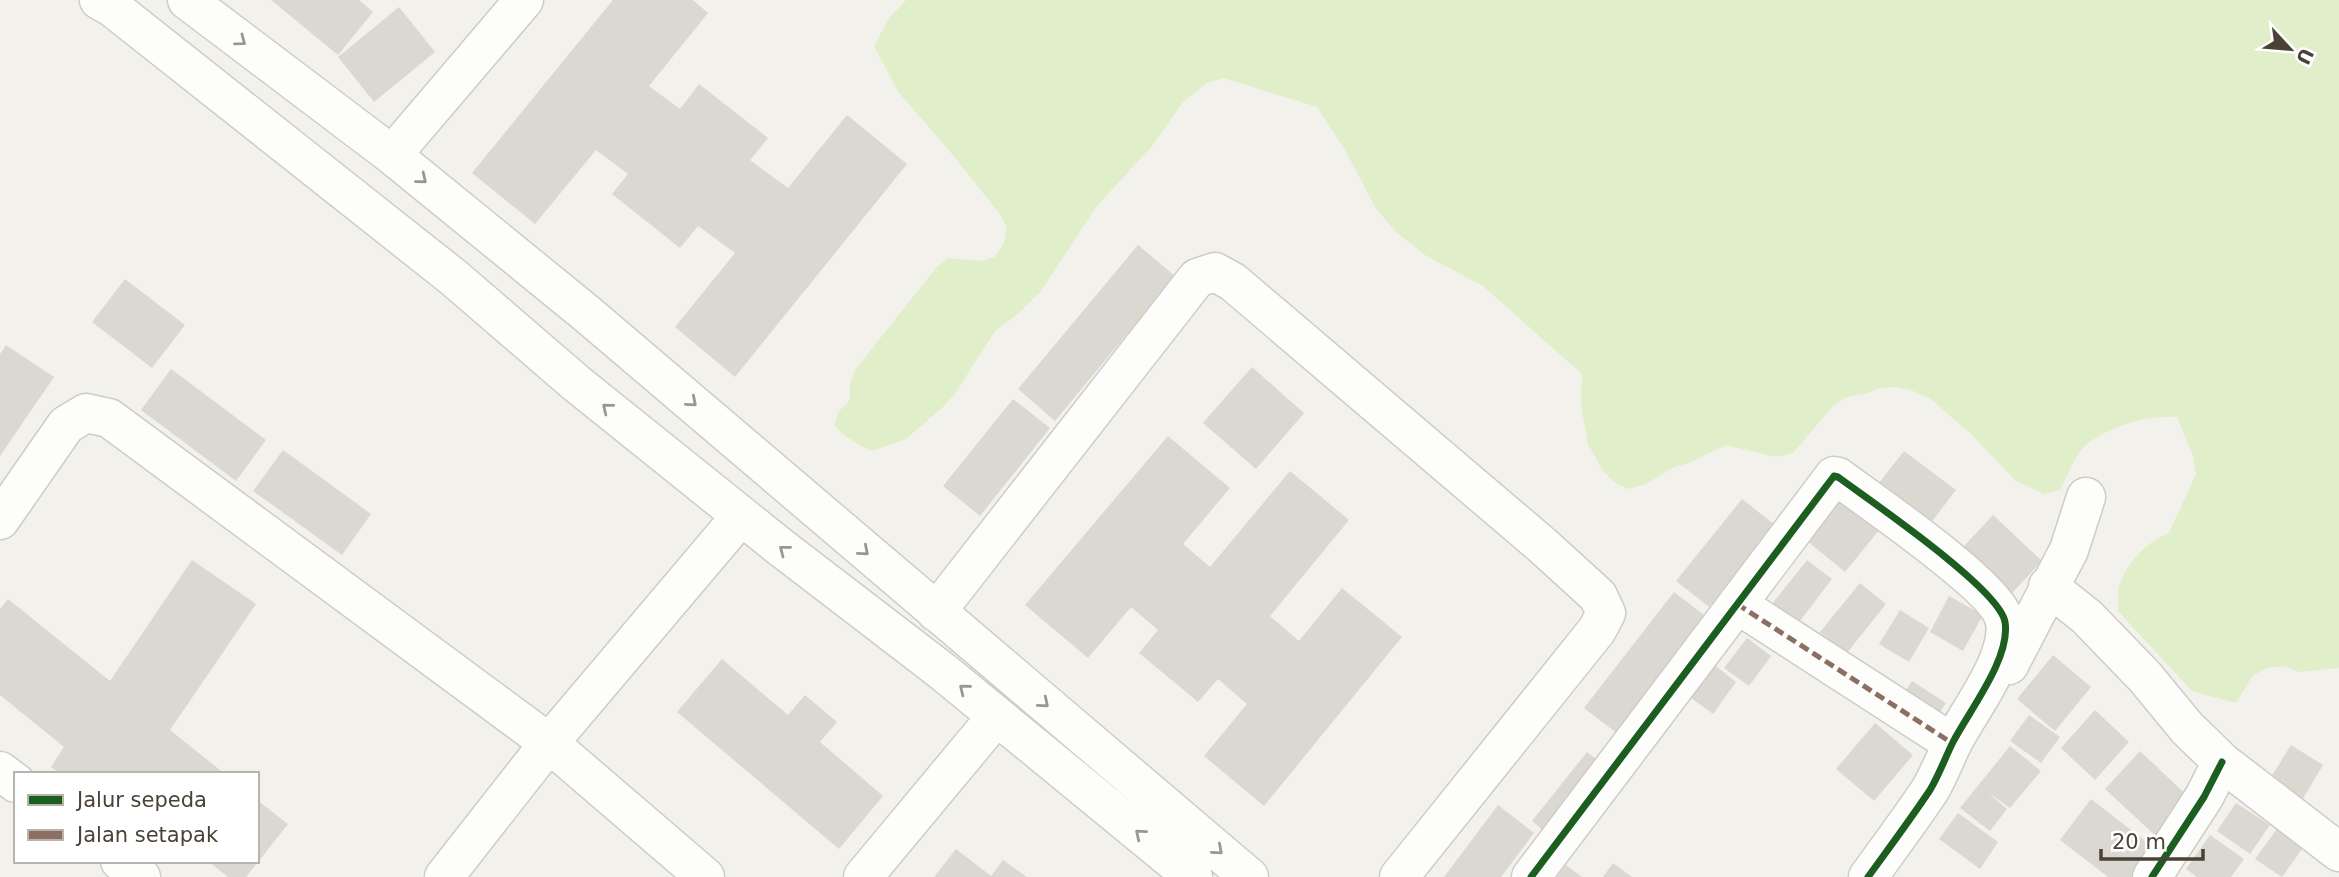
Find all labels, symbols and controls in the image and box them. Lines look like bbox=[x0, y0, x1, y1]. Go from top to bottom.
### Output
north arrow bbox=[2255, 14, 2325, 84]
one-way arrow bbox=[234, 33, 246, 46]
text: U bbox=[2292, 45, 2319, 68]
one-way arrow bbox=[414, 171, 426, 184]
one-way arrow bbox=[684, 394, 696, 407]
one-way arrow bbox=[602, 404, 615, 416]
one-way arrow bbox=[856, 543, 869, 555]
one-way arrow bbox=[780, 546, 792, 559]
one-way arrow bbox=[960, 685, 973, 697]
one-way arrow bbox=[1036, 695, 1049, 707]
legend bbox=[14, 772, 259, 863]
text: Jalur sepeda bbox=[75, 788, 207, 812]
scale bar bbox=[2101, 818, 2202, 862]
text: Jalan setapak bbox=[75, 823, 219, 847]
one-way arrow bbox=[1136, 829, 1148, 842]
text: 20 m bbox=[2112, 830, 2166, 854]
one-way arrow bbox=[1210, 842, 1223, 854]

